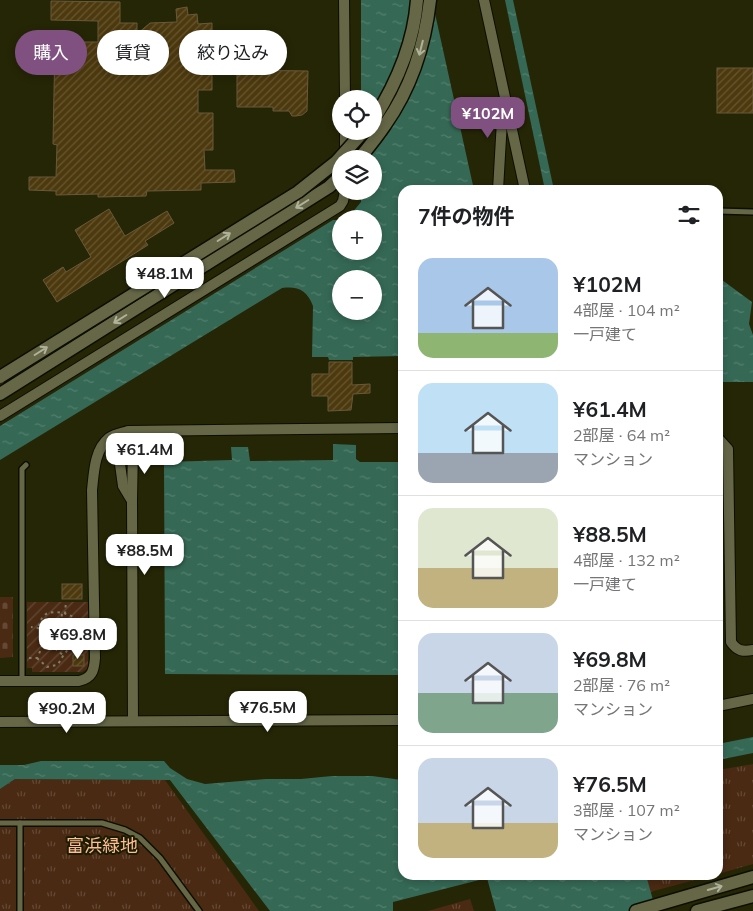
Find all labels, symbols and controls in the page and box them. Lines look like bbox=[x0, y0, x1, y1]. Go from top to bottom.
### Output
chip: 購入 bbox=[15, 30, 87, 75]
chip: 賃貸 bbox=[97, 30, 169, 75]
chip: 絞り込み bbox=[179, 30, 287, 75]
one-way arrow bbox=[416, 39, 425, 55]
map controls bbox=[332, 90, 382, 320]
button: locate bbox=[332, 90, 382, 140]
pin: ¥102M bbox=[453, 96, 523, 139]
text: ¥102M bbox=[462, 103, 514, 123]
button: layers bbox=[332, 150, 382, 200]
one-way arrow bbox=[295, 199, 309, 209]
icon: filters bbox=[675, 201, 703, 229]
text: 7件の物件 bbox=[418, 203, 515, 229]
button: + bbox=[332, 210, 382, 260]
one-way arrow bbox=[216, 232, 230, 242]
pin: ¥48.1M bbox=[124, 256, 206, 299]
text: ¥48.1M bbox=[137, 263, 193, 283]
button: − bbox=[332, 270, 382, 320]
text: ¥102M bbox=[573, 271, 642, 297]
icon: home bbox=[458, 278, 518, 338]
text: 4部屋 · 104 m² bbox=[573, 300, 680, 320]
one-way arrow bbox=[113, 314, 127, 324]
text: 一戸建て bbox=[573, 324, 637, 344]
one-way arrow bbox=[34, 346, 48, 356]
text: ¥61.4M bbox=[573, 396, 647, 422]
icon: home bbox=[458, 403, 518, 463]
text: 2部屋 · 64 m² bbox=[573, 425, 670, 445]
pin: ¥61.4M bbox=[104, 432, 186, 475]
text: ¥61.4M bbox=[117, 439, 173, 459]
text: マンション bbox=[573, 449, 653, 469]
text: ¥88.5M bbox=[573, 521, 647, 547]
icon: home bbox=[458, 528, 518, 588]
pin: ¥88.5M bbox=[104, 534, 186, 576]
text: ¥88.5M bbox=[117, 540, 173, 560]
text: 4部屋 · 132 m² bbox=[573, 550, 680, 570]
text: 一戸建て bbox=[573, 574, 637, 594]
pin: ¥69.8M bbox=[37, 618, 119, 660]
text: ¥69.8M bbox=[50, 624, 106, 644]
text: ¥69.8M bbox=[573, 646, 647, 672]
icon: home bbox=[458, 653, 518, 713]
text: 2部屋 · 76 m² bbox=[573, 675, 670, 695]
pin: ¥76.5M bbox=[227, 690, 309, 733]
pin: ¥90.2M bbox=[26, 692, 108, 734]
text: ¥76.5M bbox=[240, 697, 296, 717]
text: ¥90.2M bbox=[39, 698, 95, 718]
text: マンション bbox=[573, 699, 653, 719]
text: ¥76.5M bbox=[573, 771, 647, 797]
icon: home bbox=[458, 778, 518, 838]
text: 3部屋 · 107 m² bbox=[573, 800, 680, 820]
text: マンション bbox=[573, 824, 653, 844]
park label: 富浜緑地 bbox=[66, 834, 138, 857]
one-way arrow bbox=[706, 883, 722, 892]

